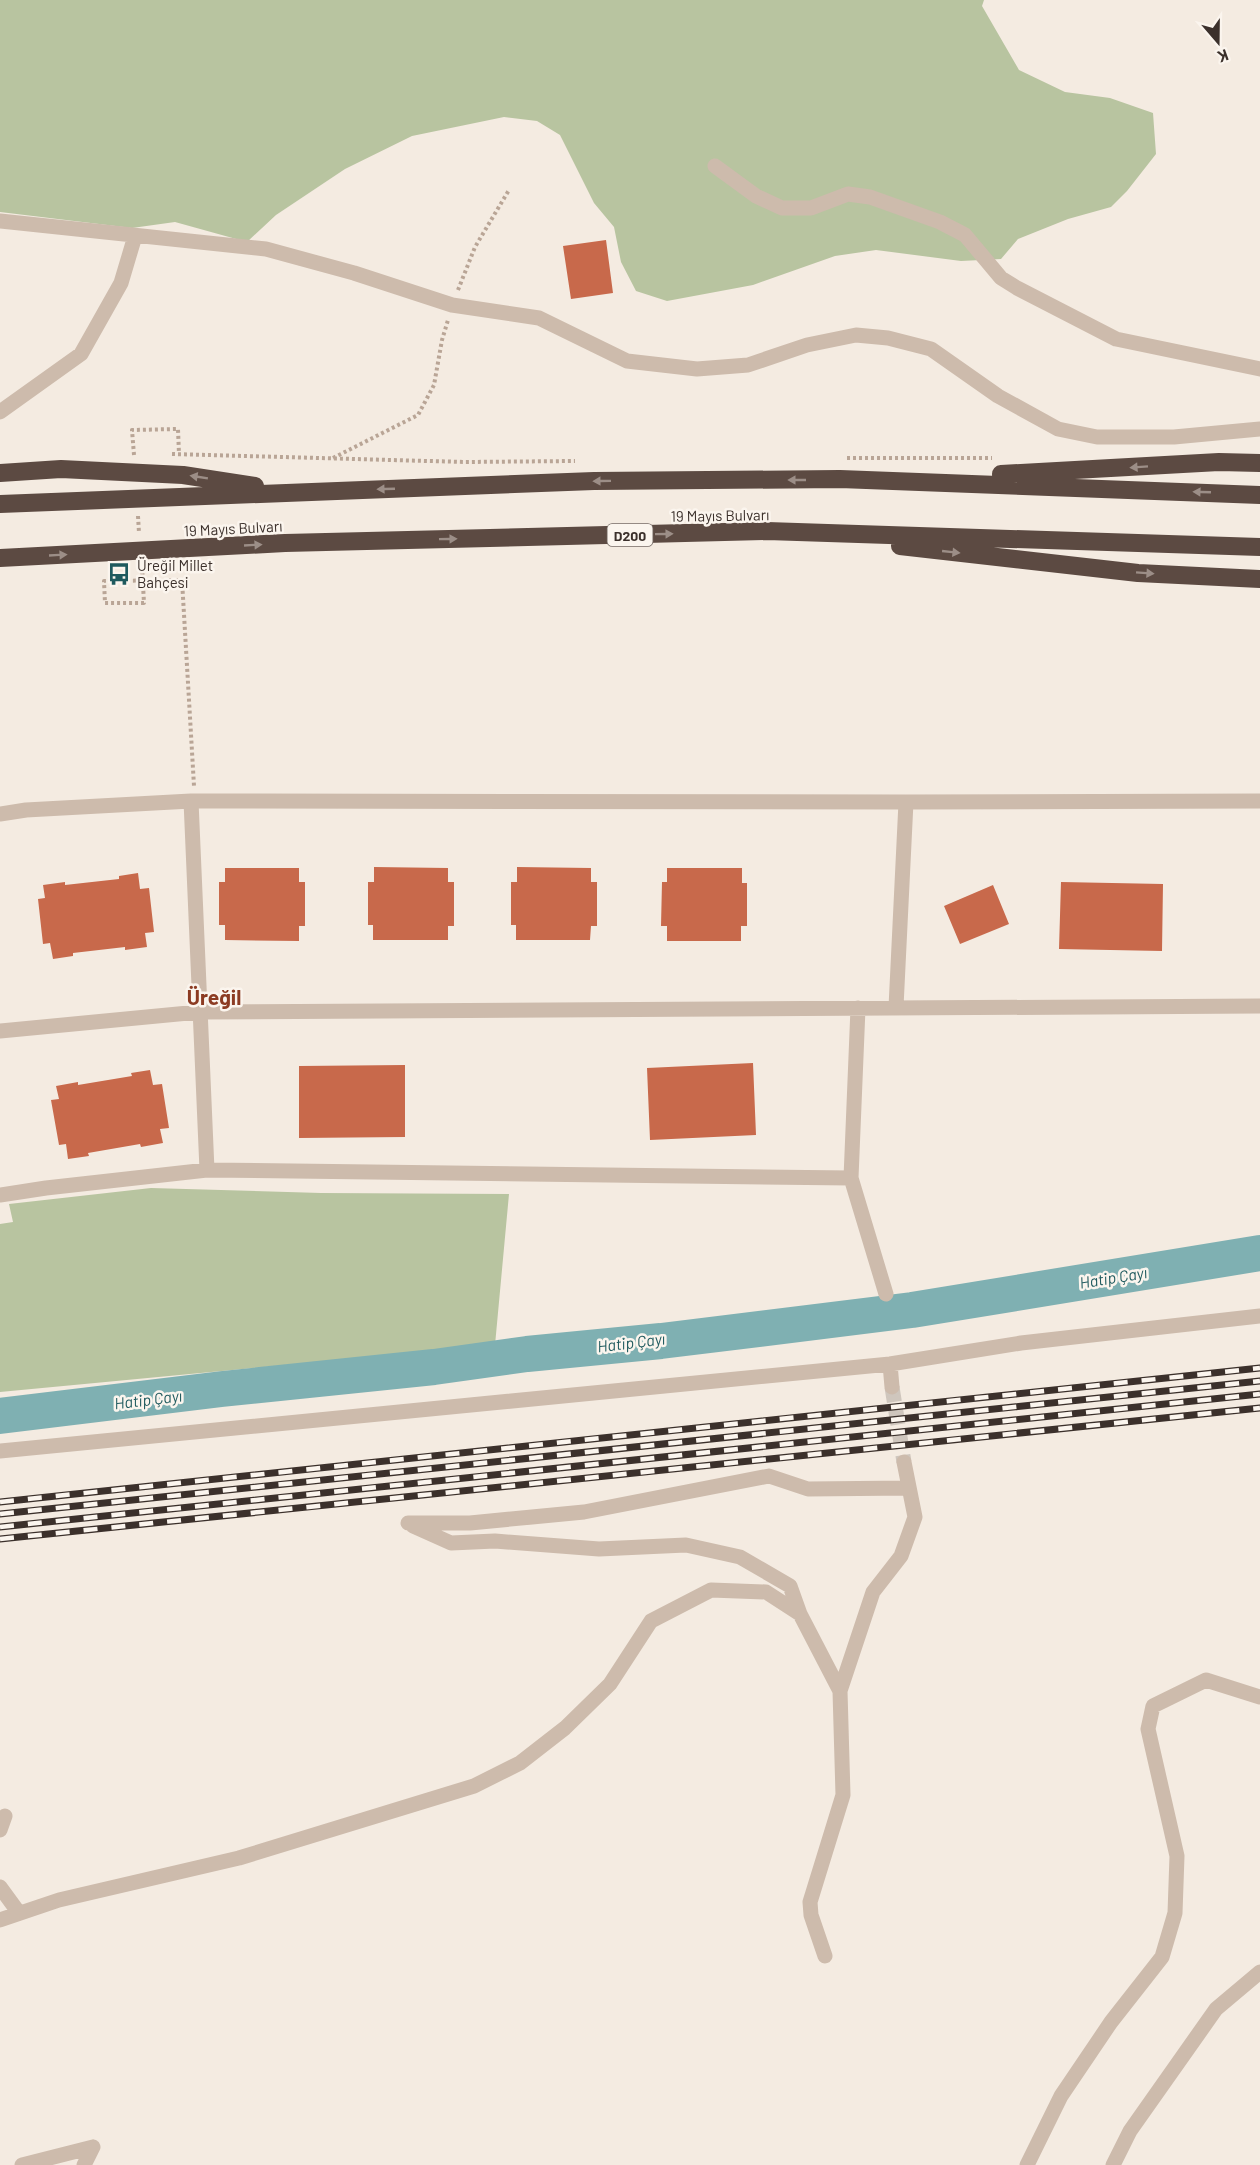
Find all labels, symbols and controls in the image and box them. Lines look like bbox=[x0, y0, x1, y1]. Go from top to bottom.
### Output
north arrow bbox=[1188, 12, 1248, 72]
text: K bbox=[1215, 46, 1231, 67]
one-way arrow bbox=[1129, 463, 1148, 472]
one-way arrow bbox=[189, 473, 208, 482]
one-way arrow bbox=[787, 475, 806, 485]
one-way arrow bbox=[592, 477, 611, 486]
one-way arrow bbox=[376, 484, 395, 494]
one-way arrow bbox=[1192, 488, 1211, 497]
street label: 19 Mayıs Bulvarı bbox=[671, 505, 769, 525]
street label: 19 Mayıs Bulvarı bbox=[183, 516, 283, 540]
road number: D200 bbox=[608, 524, 652, 546]
one-way arrow bbox=[655, 529, 674, 539]
one-way arrow bbox=[439, 535, 458, 544]
one-way arrow bbox=[244, 541, 263, 550]
one-way arrow bbox=[941, 547, 960, 557]
one-way arrow bbox=[49, 550, 68, 559]
place label: Üreğil Millet Bahçesi bbox=[137, 556, 213, 591]
bus stop icon: Üreğil Millet Bahçesi bbox=[106, 561, 132, 587]
one-way arrow bbox=[1135, 568, 1154, 578]
district label: Üreğil bbox=[187, 984, 241, 1009]
water label: Hatip Çayı bbox=[1078, 1262, 1148, 1292]
water label: Hatip Çayı bbox=[596, 1328, 666, 1356]
water label: Hatip Çayı bbox=[113, 1385, 183, 1413]

